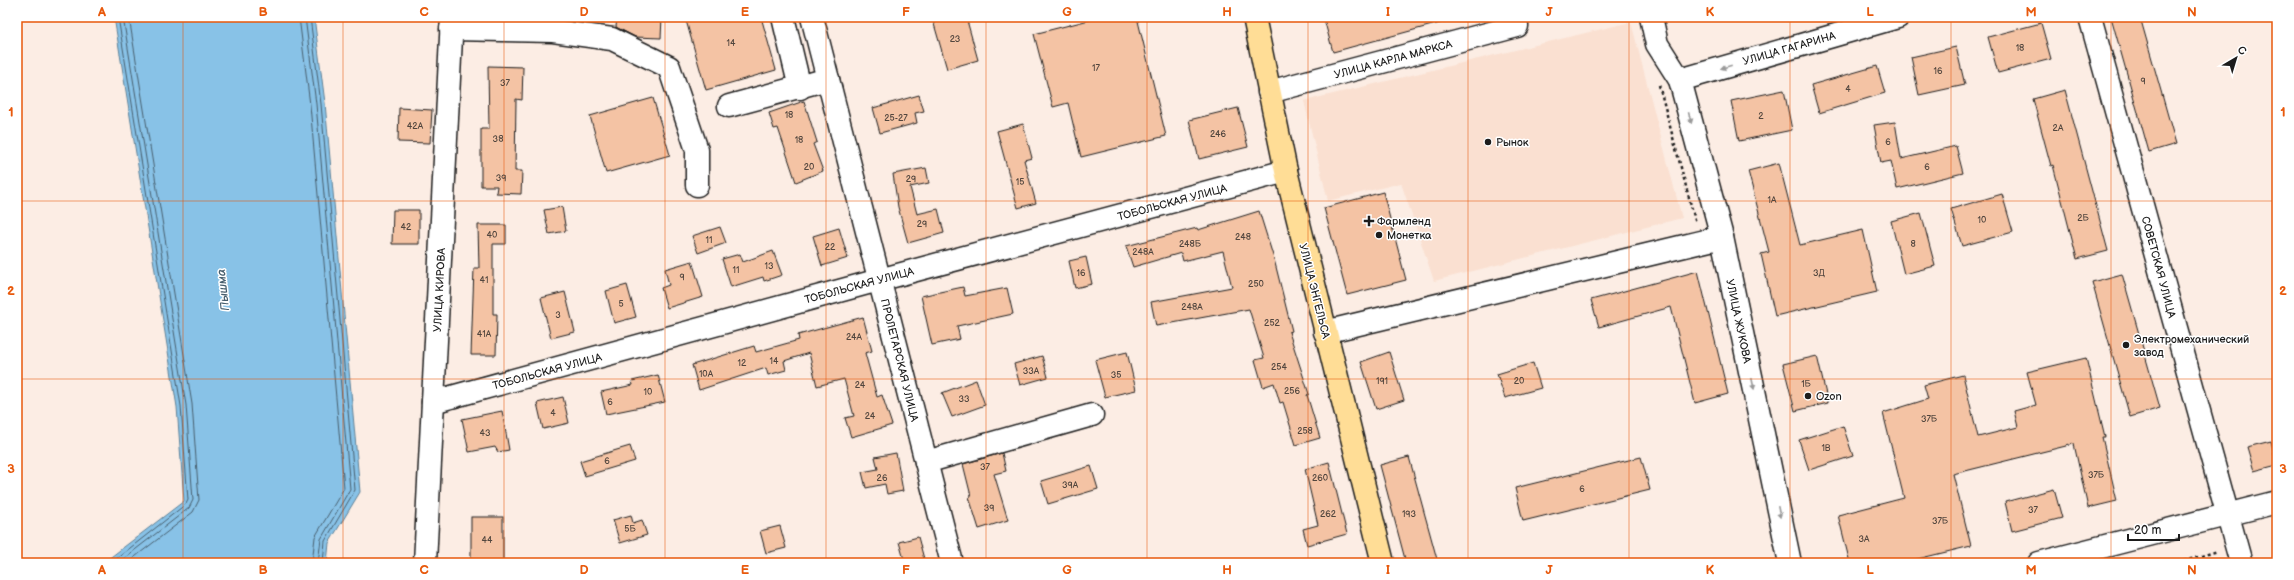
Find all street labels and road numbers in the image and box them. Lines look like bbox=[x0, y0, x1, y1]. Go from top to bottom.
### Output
street label: УЛИЦА ГАГАРИНА bbox=[1741, 29, 1837, 68]
street label: УЛИЦА КАРЛА МАРКСА bbox=[1333, 37, 1454, 81]
street label: ТОБОЛЬСКАЯ УЛИЦА bbox=[1116, 182, 1229, 223]
street label: СОВЕТСКАЯ УЛИЦА bbox=[2139, 215, 2178, 320]
street label: УЛИЦА ЭНГЕЛЬСА bbox=[1296, 242, 1333, 340]
street label: УЛИЦА КИРОВА bbox=[431, 247, 448, 332]
street label: ТОБОЛЬСКАЯ УЛИЦА bbox=[803, 265, 916, 306]
street label: УЛИЦА ЖУКОВА bbox=[1723, 278, 1754, 365]
street label: ПРОЛЕТАРСКАЯ УЛИЦА bbox=[878, 297, 921, 423]
street label: ТОБОЛЬСКАЯ УЛИЦА bbox=[491, 351, 604, 392]

